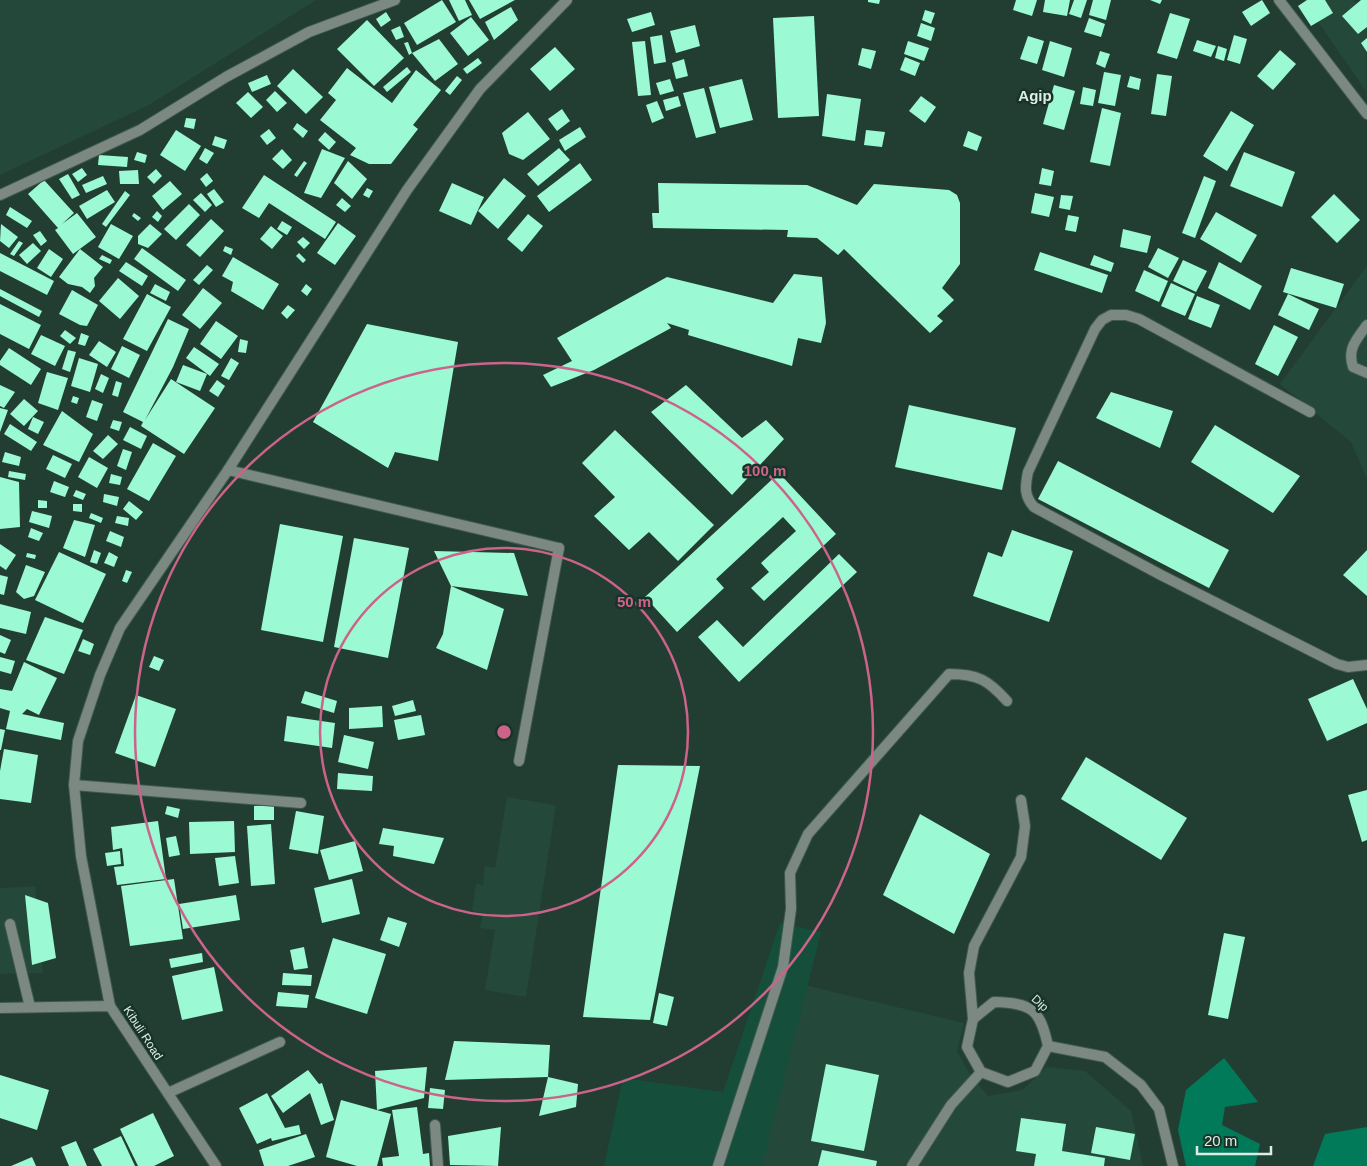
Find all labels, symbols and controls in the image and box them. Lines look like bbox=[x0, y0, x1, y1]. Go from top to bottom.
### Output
district label: Agip bbox=[1018, 87, 1052, 104]
text: 100 m bbox=[744, 462, 786, 479]
text: 50 m bbox=[617, 593, 651, 610]
centre of rings bbox=[495, 723, 513, 741]
street label: Dip bbox=[1029, 992, 1052, 1014]
street label: Kibuli Road bbox=[120, 1003, 166, 1063]
scale bar bbox=[1197, 1124, 1271, 1156]
text: 20 m bbox=[1204, 1132, 1237, 1149]

